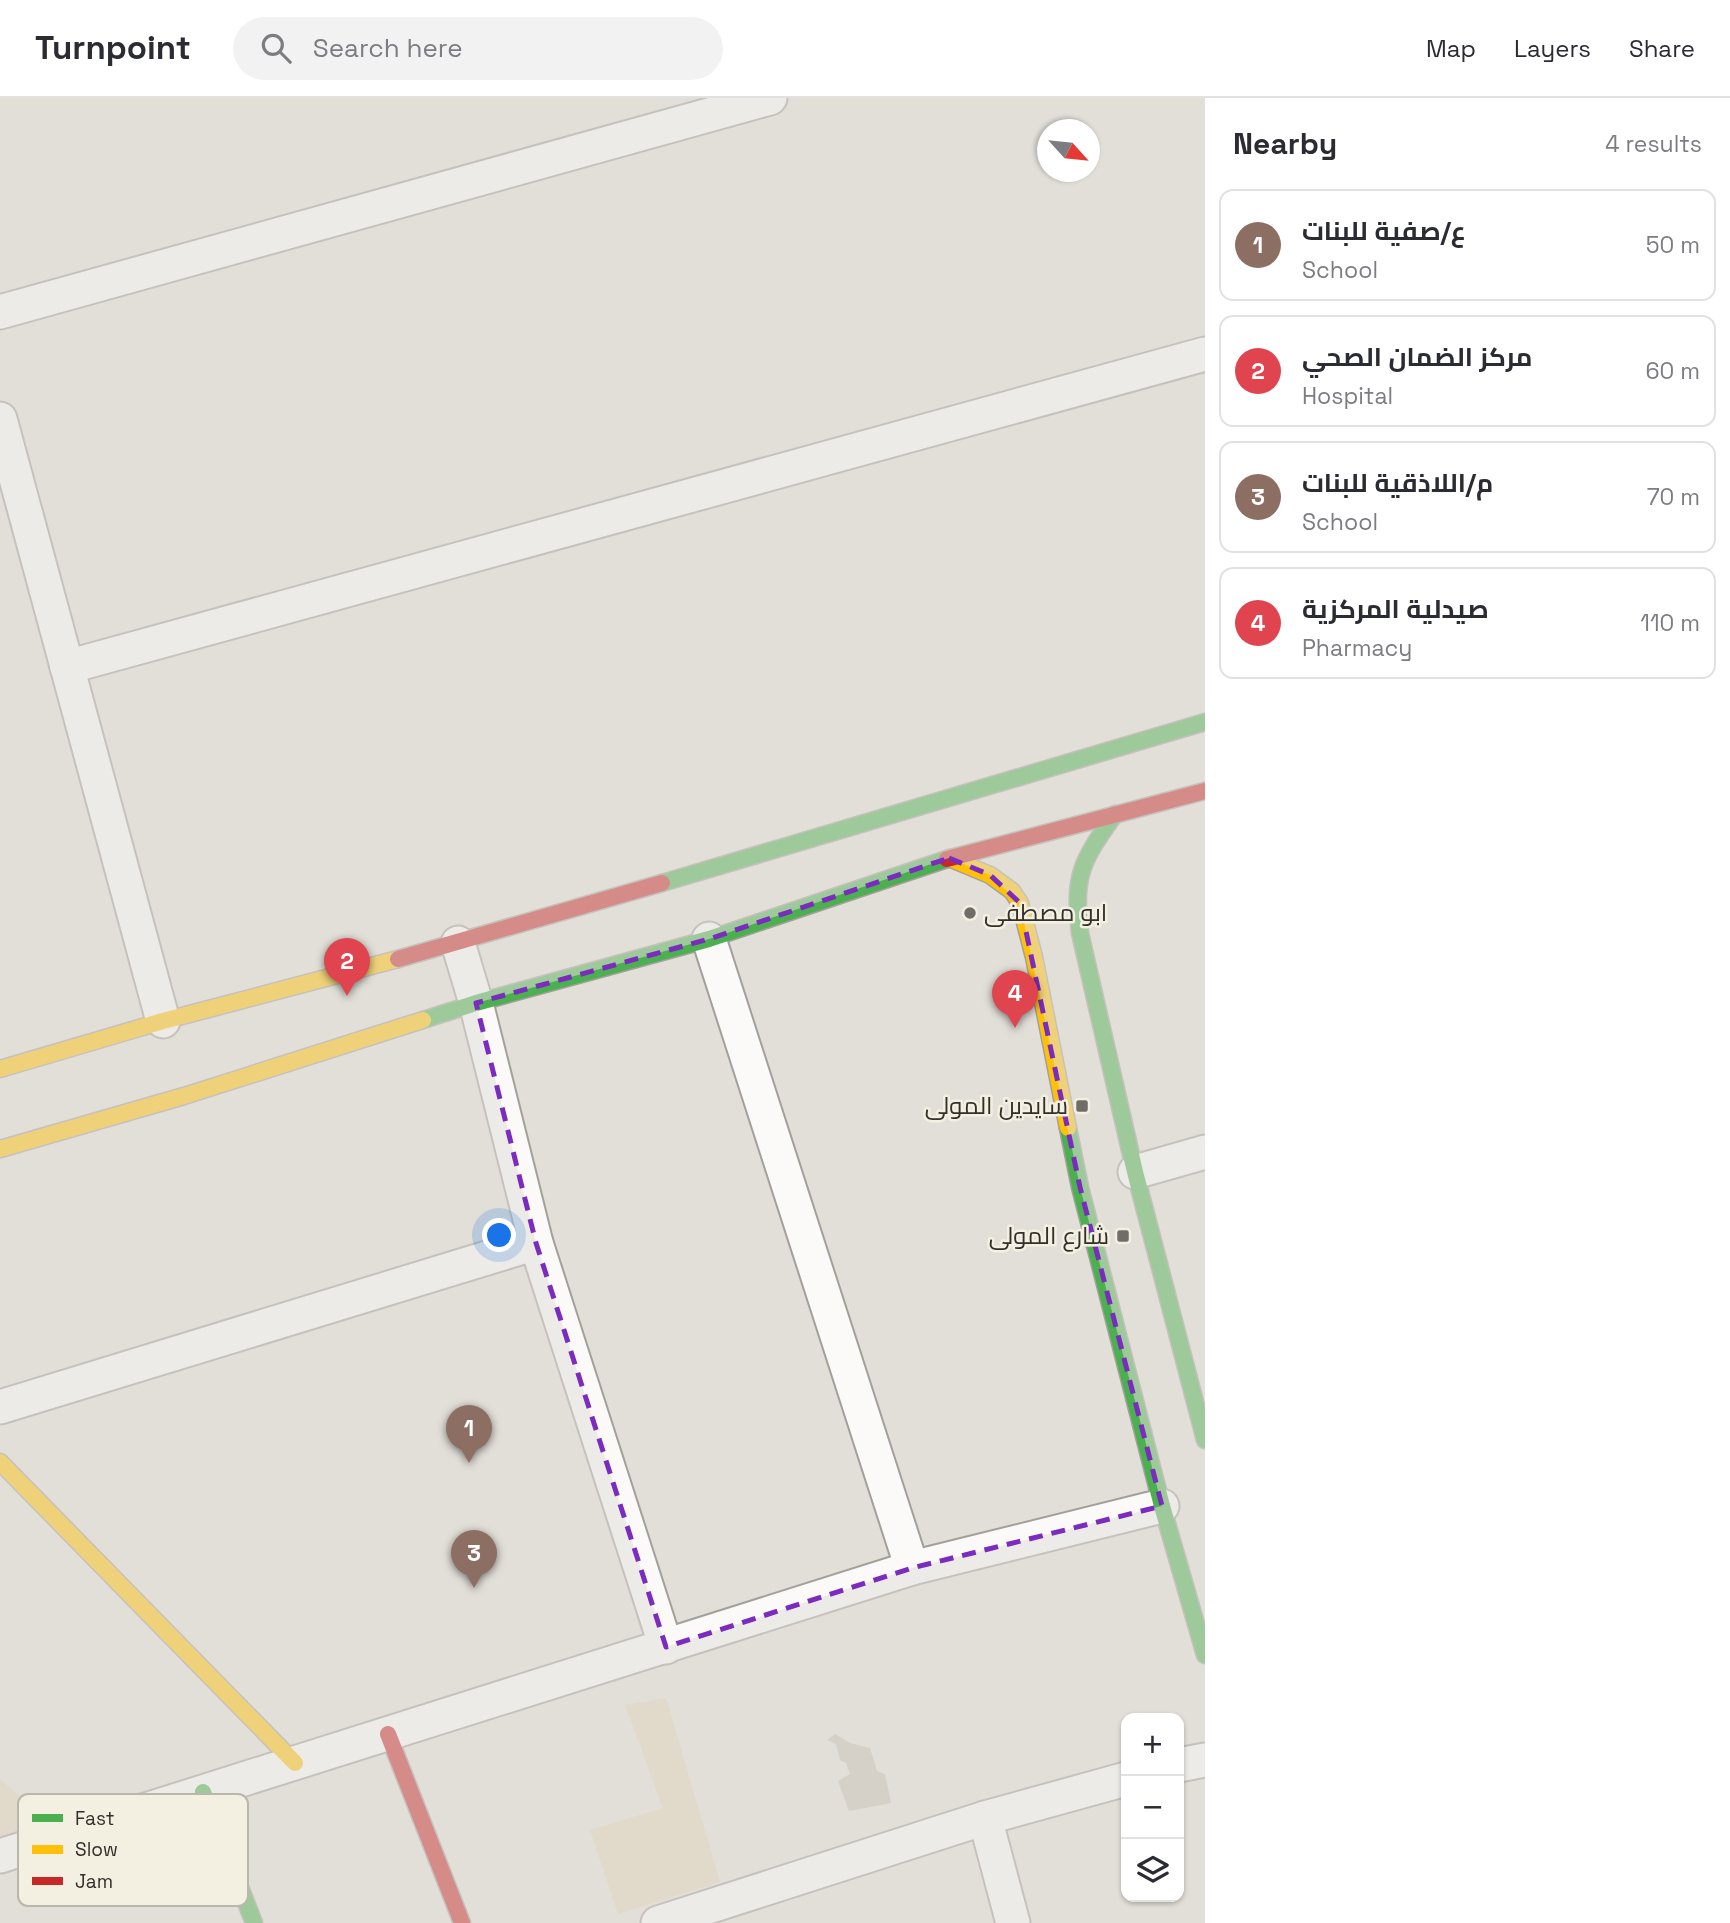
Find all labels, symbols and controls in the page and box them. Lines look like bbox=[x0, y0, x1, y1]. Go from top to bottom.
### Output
search box bbox=[233, 17, 723, 80]
text: Turnpoint bbox=[35, 27, 191, 69]
icon: search bbox=[257, 29, 295, 67]
text: Search here bbox=[313, 31, 463, 65]
text: Map bbox=[1426, 33, 1476, 64]
text: Layers bbox=[1514, 33, 1591, 64]
text: Share bbox=[1629, 33, 1695, 64]
north arrow bbox=[1037, 119, 1100, 182]
text: Nearby bbox=[1233, 124, 1337, 163]
text: 4 results bbox=[1605, 129, 1702, 159]
text: ع/صفية للبنات bbox=[1302, 214, 1466, 248]
text: 1 bbox=[1253, 230, 1263, 260]
text: 50 m bbox=[1646, 230, 1700, 260]
text: School bbox=[1302, 255, 1378, 285]
text: مركز الضمان الصحي bbox=[1302, 340, 1533, 374]
text: 2 bbox=[1251, 356, 1265, 386]
text: 60 m bbox=[1645, 356, 1700, 386]
text: Hospital bbox=[1302, 381, 1393, 411]
text: م/اللاذقية للبنات bbox=[1302, 466, 1493, 500]
text: 3 bbox=[1251, 482, 1265, 512]
text: 70 m bbox=[1647, 482, 1700, 512]
text: School bbox=[1302, 507, 1378, 537]
text: صيدلية المركزية bbox=[1302, 592, 1489, 626]
text: 4 bbox=[1251, 608, 1265, 638]
text: 110 m bbox=[1640, 608, 1700, 638]
text: Pharmacy bbox=[1302, 633, 1412, 663]
place label: ابو مصطفى bbox=[984, 897, 1107, 928]
marker: ابو مصطفى bbox=[962, 905, 978, 921]
pin: 2 bbox=[324, 938, 370, 996]
pin: 4 bbox=[992, 970, 1038, 1028]
place label: سايدين المولى bbox=[925, 1090, 1068, 1121]
marker: سايدين المولى bbox=[1074, 1098, 1090, 1114]
your location bbox=[482, 1218, 516, 1252]
place label: شارع المولى bbox=[989, 1220, 1109, 1252]
marker: شارع المولى bbox=[1115, 1228, 1131, 1244]
pin: 1 bbox=[446, 1405, 492, 1463]
pin: 3 bbox=[451, 1530, 497, 1588]
map controls bbox=[1121, 1713, 1184, 1902]
button: + bbox=[1121, 1713, 1184, 1776]
button: − bbox=[1121, 1776, 1184, 1839]
legend bbox=[18, 1794, 248, 1906]
text: Fast bbox=[75, 1806, 115, 1831]
text: Slow bbox=[75, 1837, 118, 1862]
button: layers bbox=[1121, 1839, 1184, 1902]
text: Jam bbox=[75, 1869, 113, 1894]

